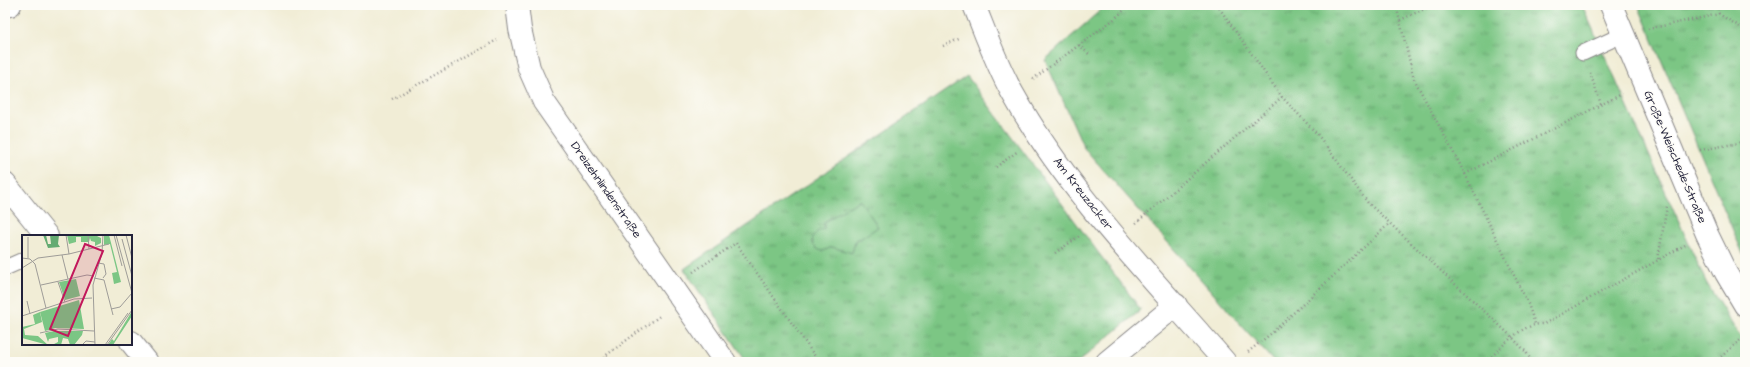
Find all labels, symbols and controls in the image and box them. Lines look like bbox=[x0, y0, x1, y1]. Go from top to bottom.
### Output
street label: Große-Weischede-Straße bbox=[1639, 88, 1711, 226]
street label: Dreizehnlindenstraße bbox=[566, 138, 646, 242]
street label: Am Kreuzacker bbox=[1049, 154, 1117, 234]
inset map bbox=[22, 235, 132, 345]

